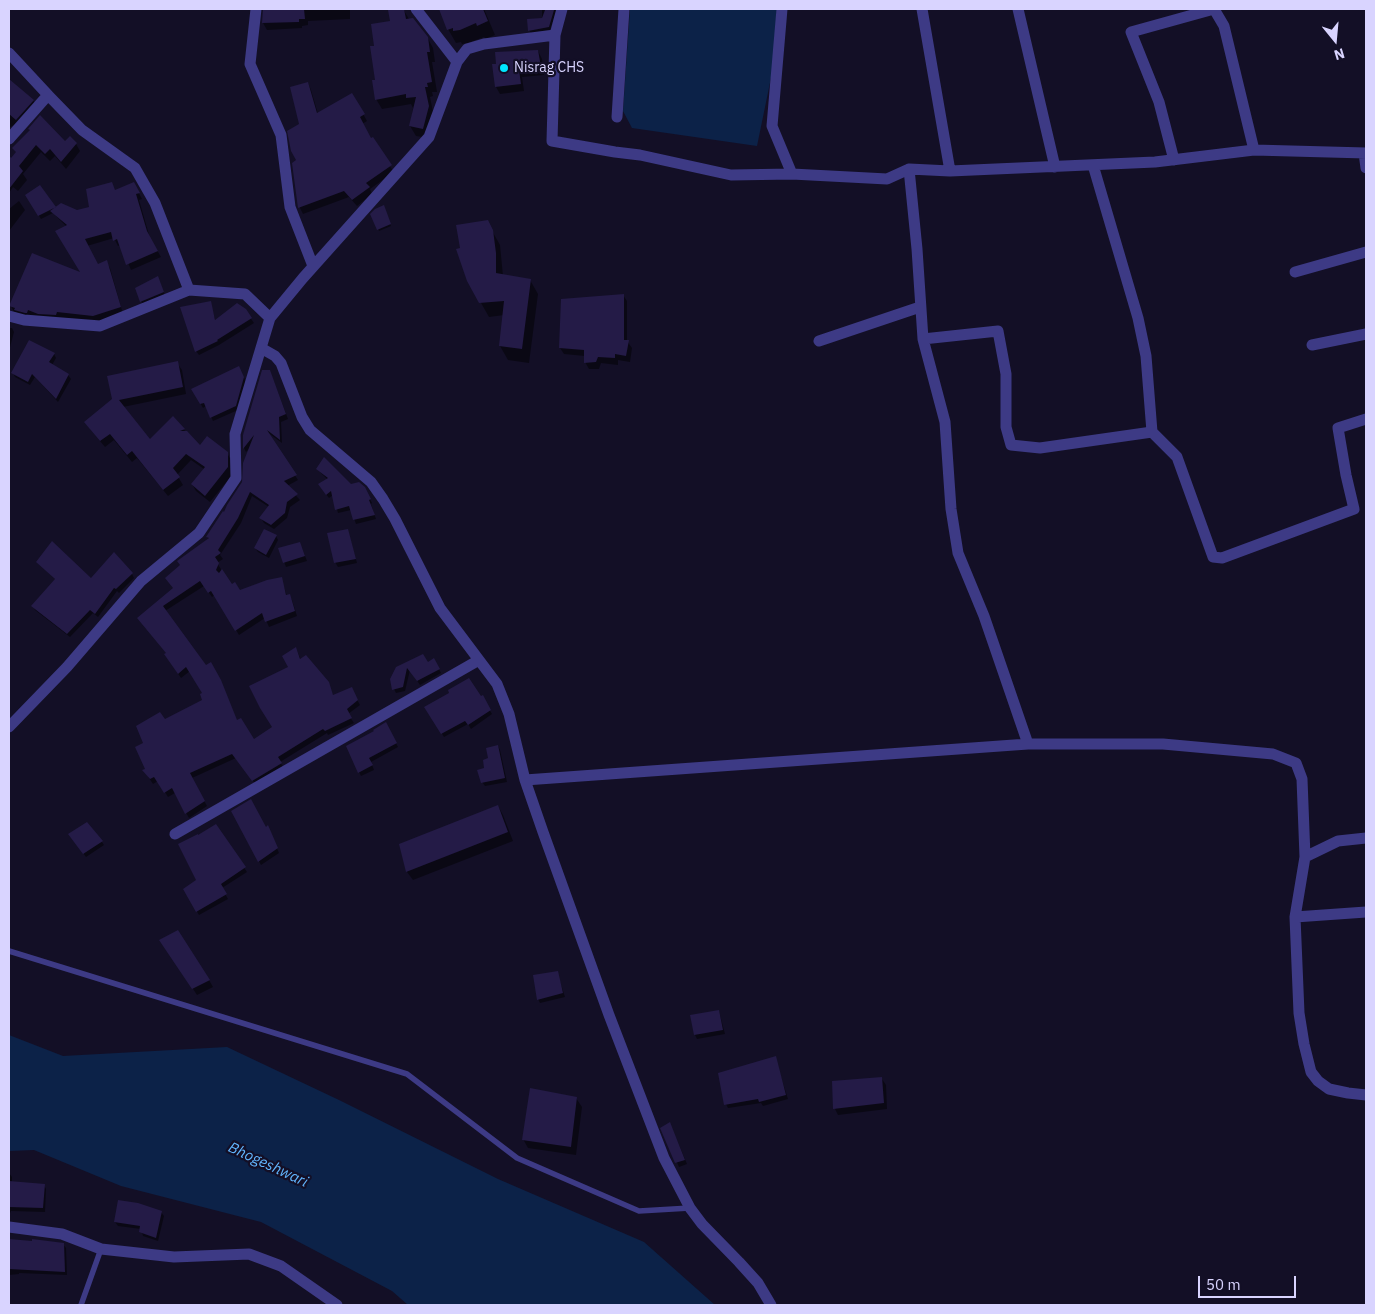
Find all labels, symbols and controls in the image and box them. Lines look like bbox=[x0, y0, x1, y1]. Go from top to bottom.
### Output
north arrow bbox=[1310, 15, 1360, 65]
text: N bbox=[1332, 44, 1347, 64]
place label: Nisrag CHS bbox=[514, 60, 584, 76]
marker: Nisrag CHS bbox=[498, 62, 510, 74]
water label: Bhogeshwari bbox=[225, 1139, 311, 1191]
scale bar bbox=[1200, 1266, 1298, 1298]
text: 50 m bbox=[1206, 1275, 1241, 1294]

